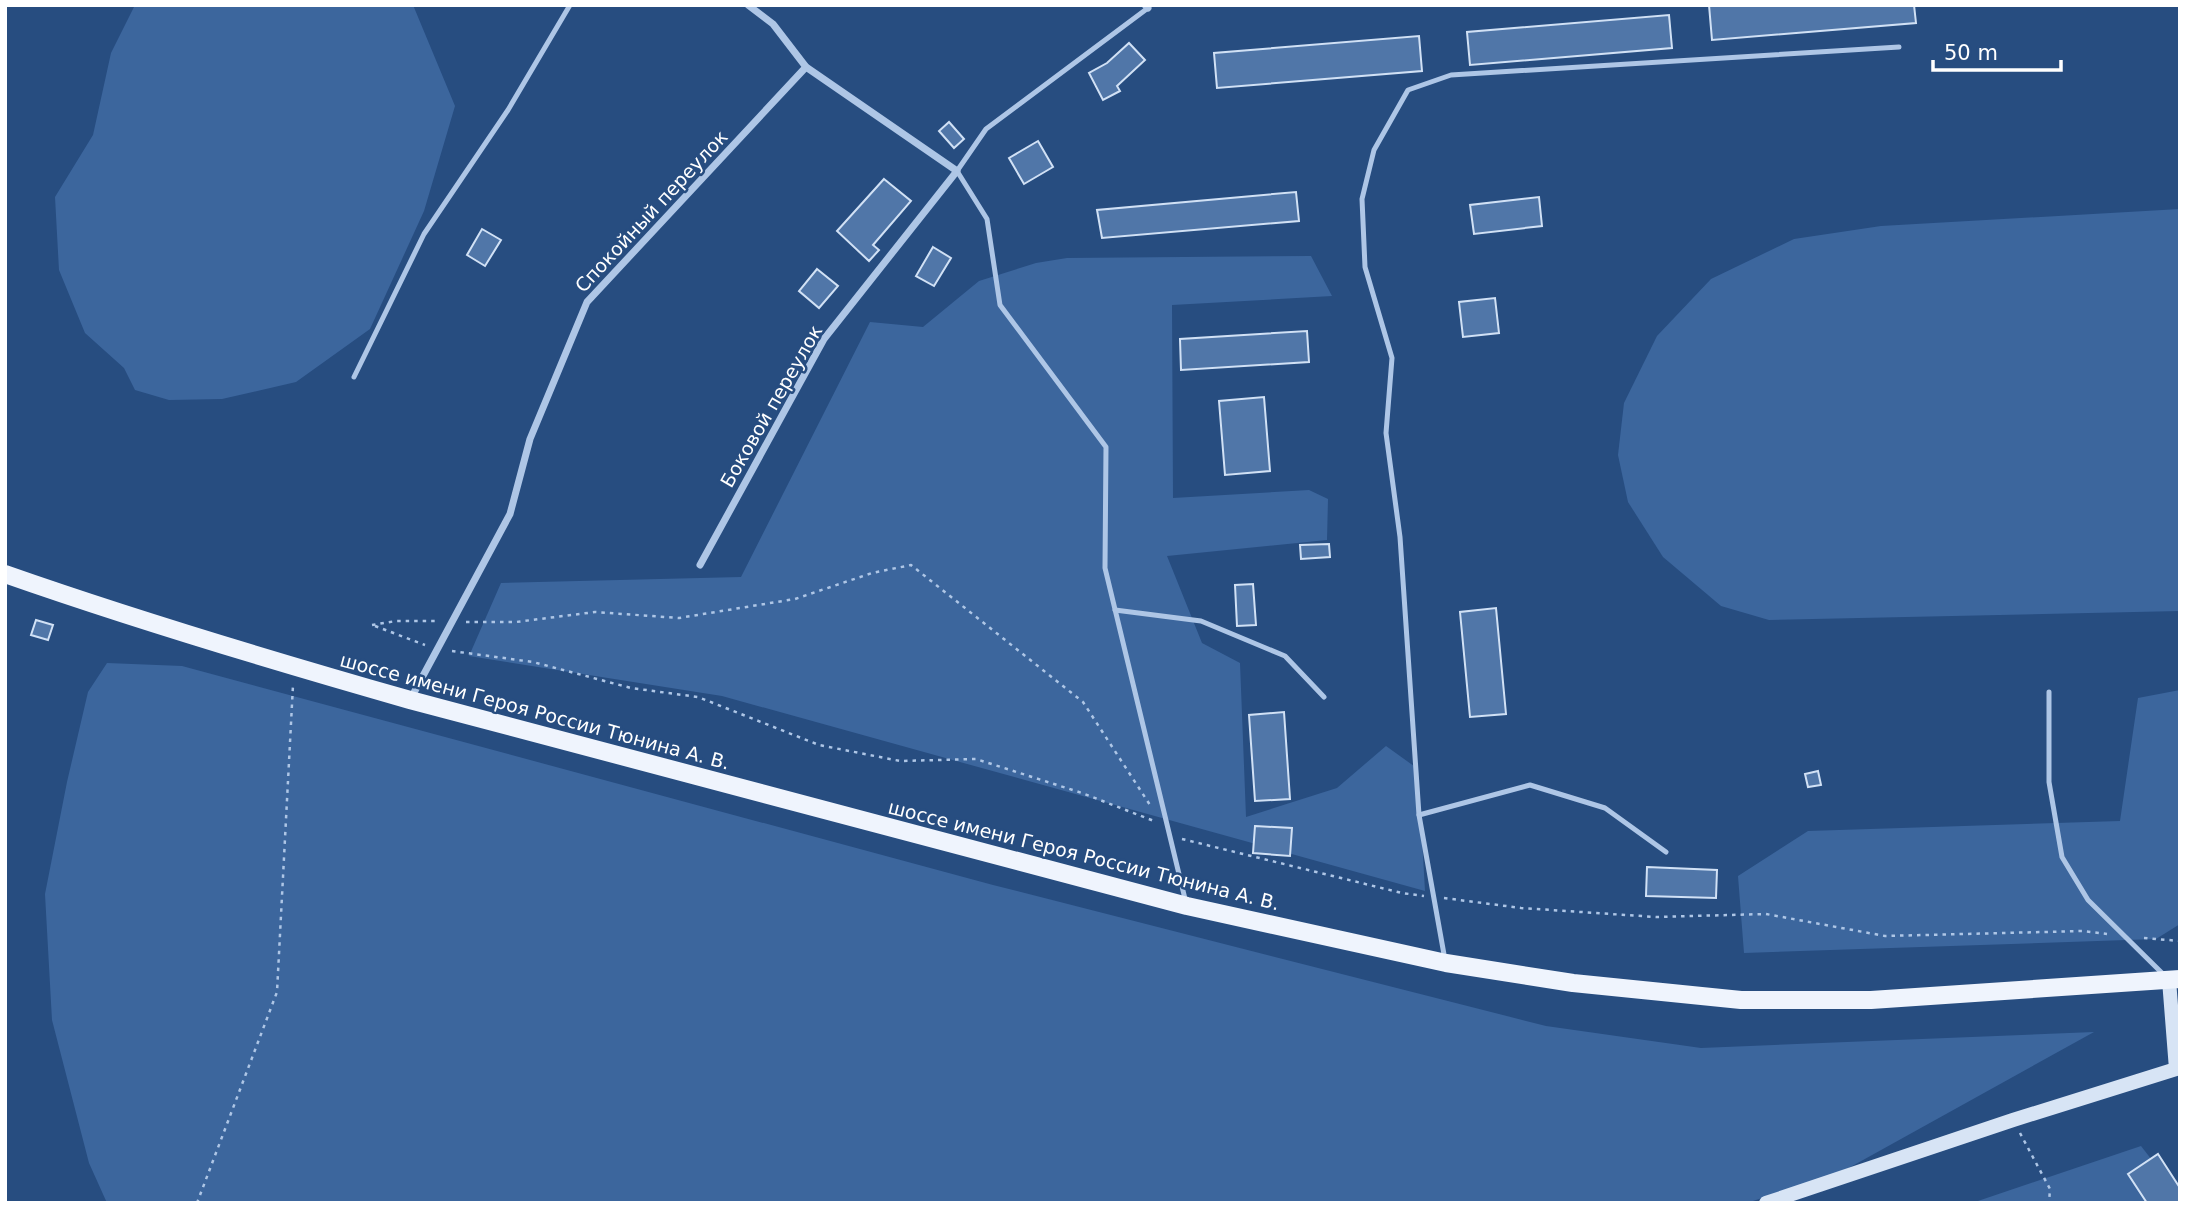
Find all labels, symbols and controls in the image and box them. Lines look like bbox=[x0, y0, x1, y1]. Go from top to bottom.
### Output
scale bar bbox=[1933, 28, 2061, 72]
text: 50 m bbox=[1944, 41, 1998, 65]
street label: Спокойный переулок bbox=[570, 126, 732, 296]
street label: Боковой переулок bbox=[716, 321, 826, 491]
street label: шоссе имени Героя России Тюнина А. В. bbox=[338, 648, 732, 774]
street label: шоссе имени Героя России Тюнина А. В. bbox=[886, 796, 1282, 914]

